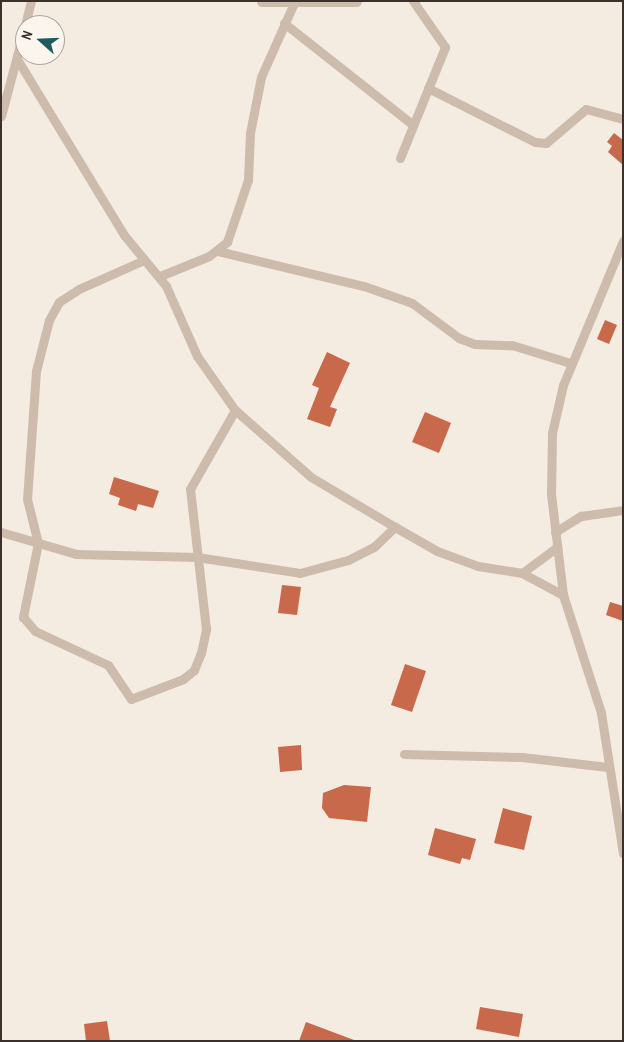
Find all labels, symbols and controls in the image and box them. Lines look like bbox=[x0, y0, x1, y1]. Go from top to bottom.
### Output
north arrow bbox=[15, 15, 65, 65]
text: N bbox=[17, 28, 37, 42]

